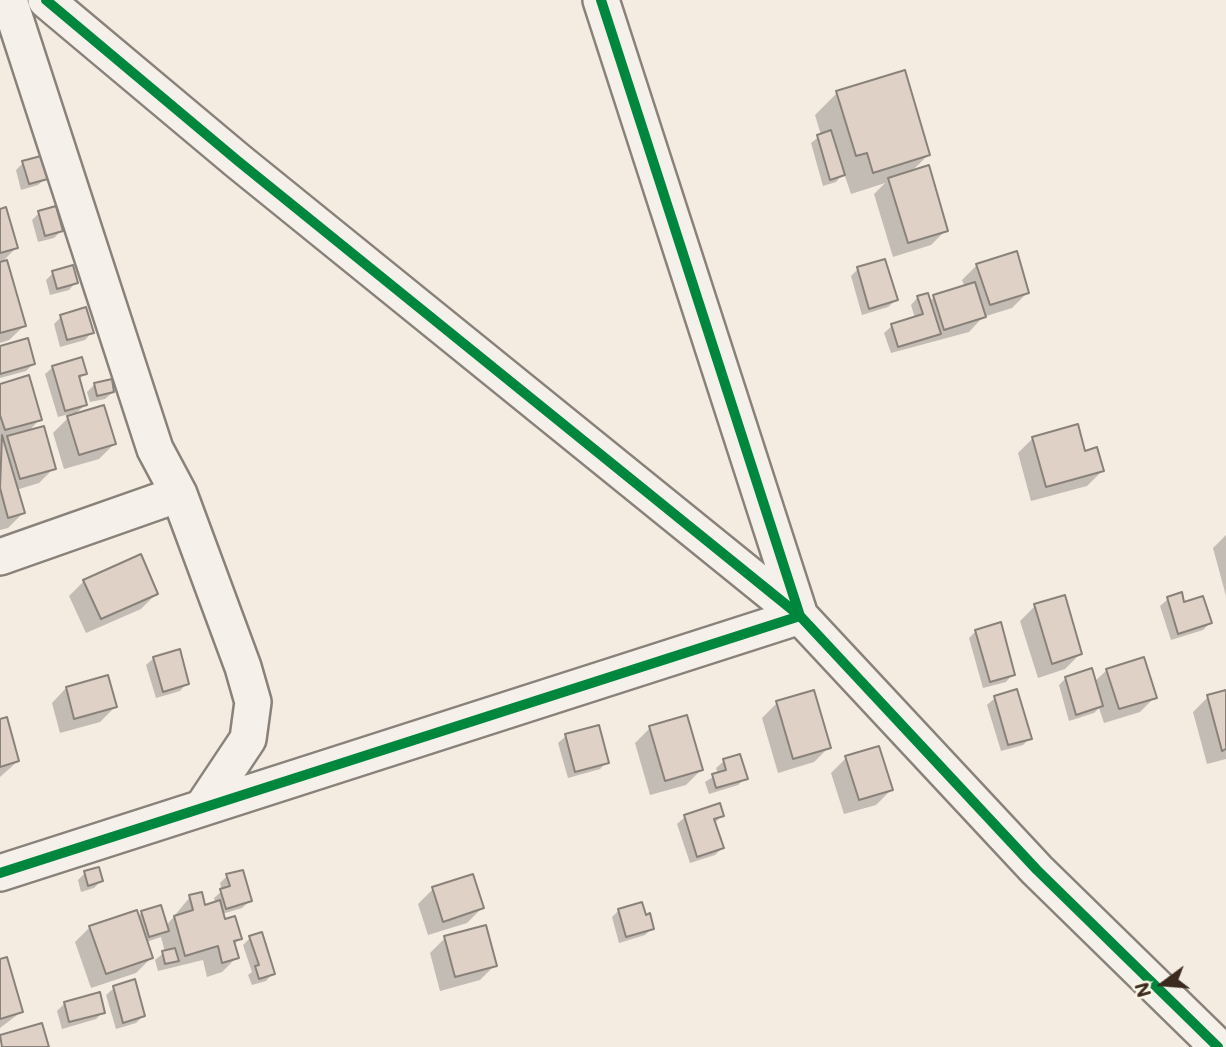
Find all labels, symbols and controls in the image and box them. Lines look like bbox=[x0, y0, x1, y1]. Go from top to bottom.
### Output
north arrow bbox=[1128, 949, 1198, 1019]
text: N bbox=[1128, 980, 1156, 1000]

